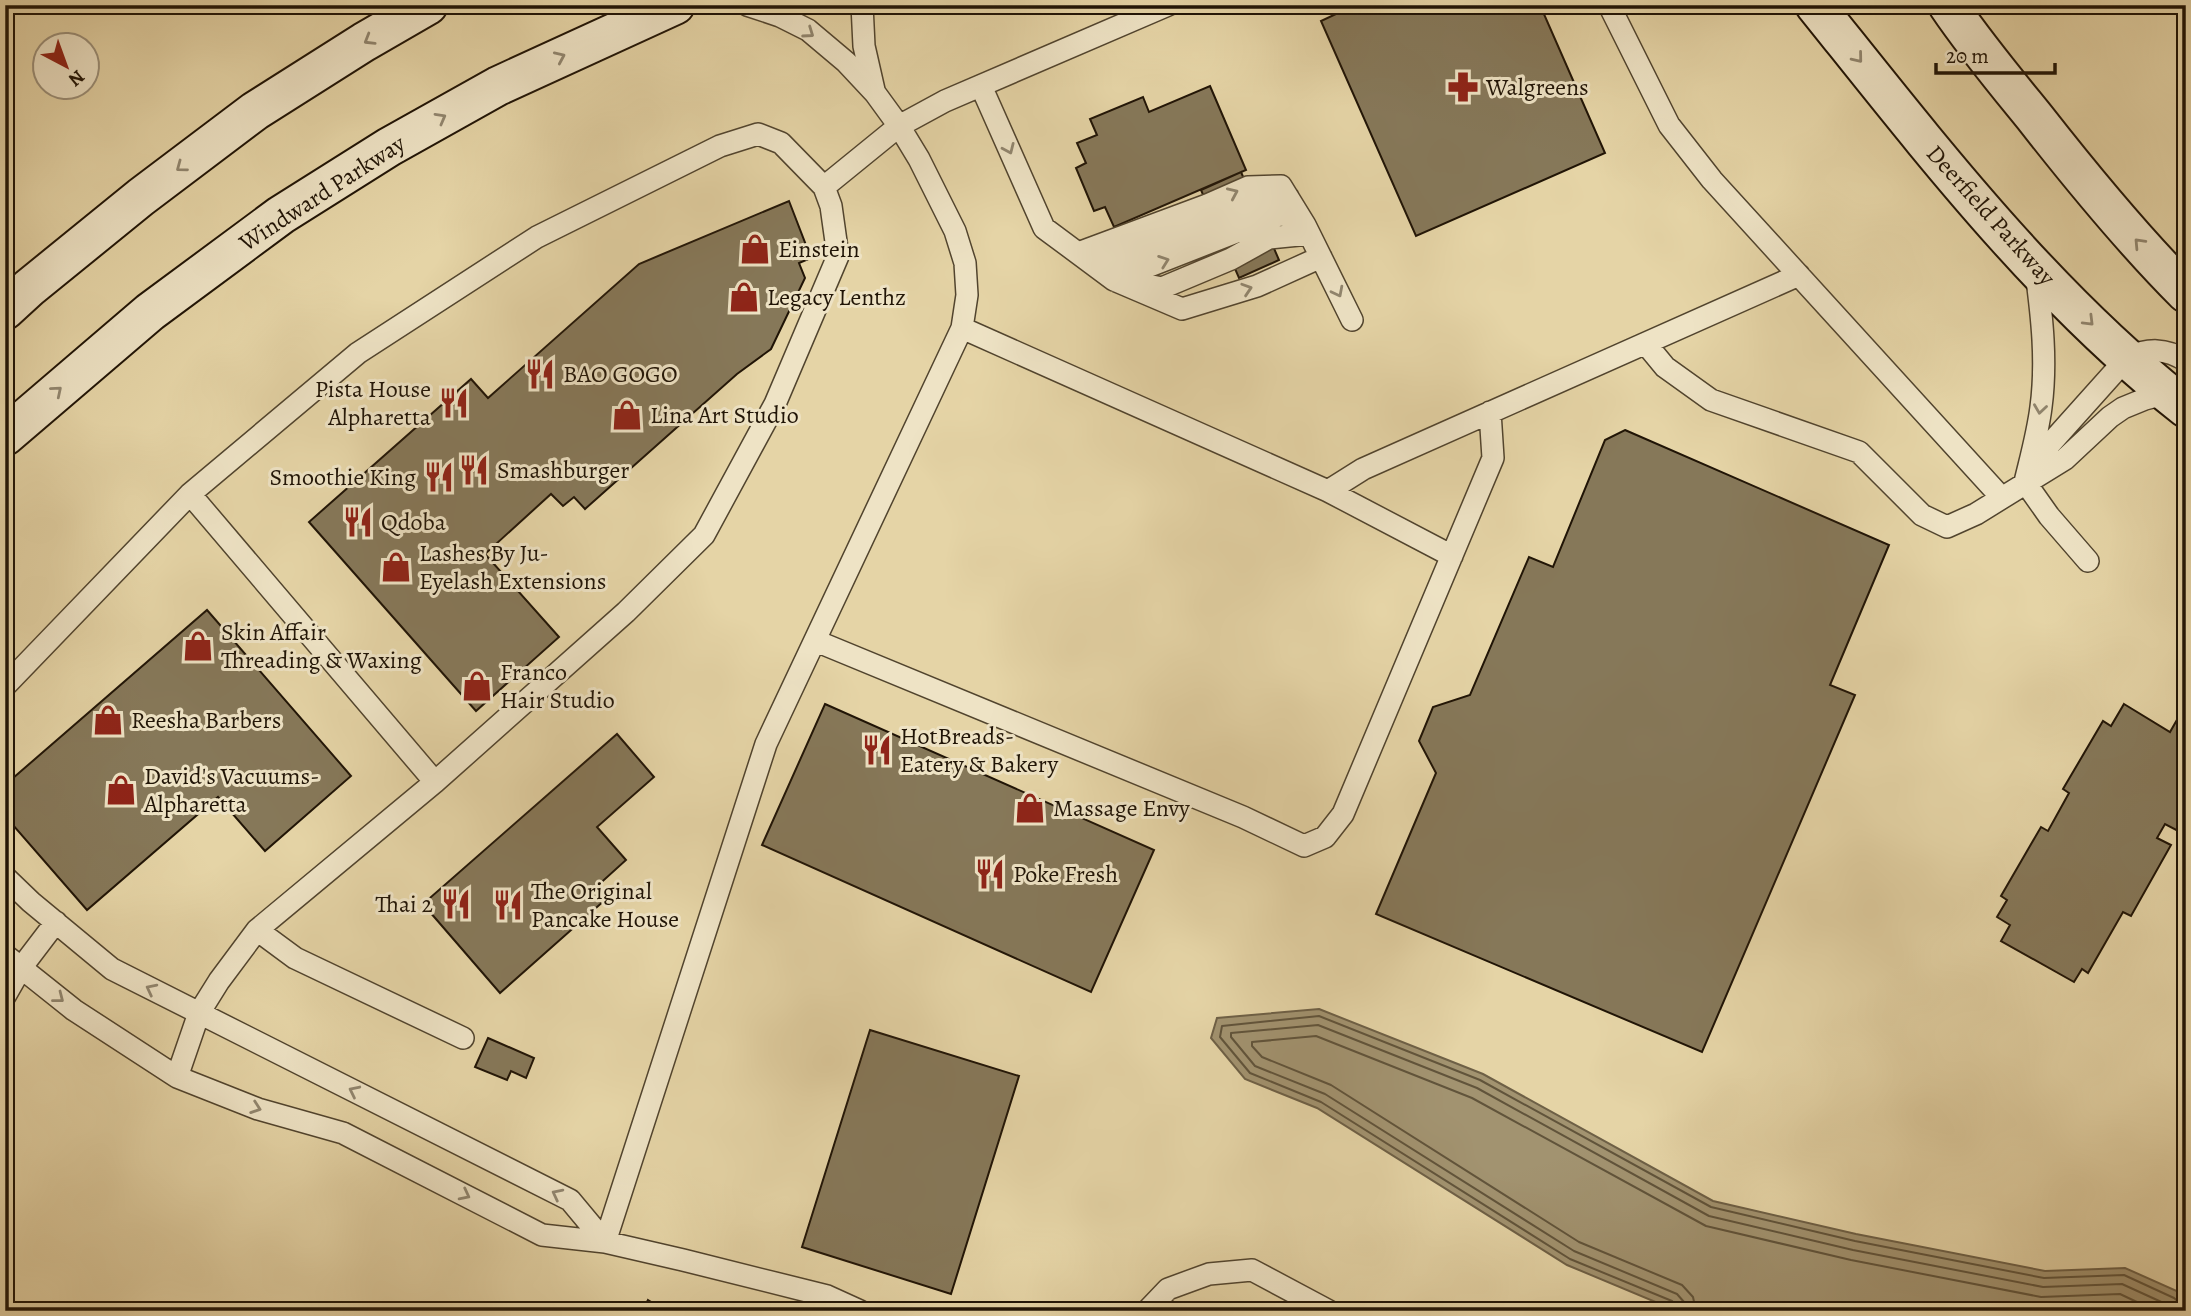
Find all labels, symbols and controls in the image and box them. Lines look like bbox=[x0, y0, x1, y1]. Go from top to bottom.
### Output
one-way arrow bbox=[801, 25, 814, 37]
one-way arrow bbox=[363, 31, 376, 44]
north arrow bbox=[32, 32, 102, 102]
scale bar bbox=[1936, 32, 2054, 76]
text: 20 m bbox=[1946, 42, 1989, 70]
one-way arrow bbox=[553, 51, 565, 65]
one-way arrow bbox=[1849, 51, 1862, 63]
text: N bbox=[63, 64, 90, 93]
pharmacy icon: Walgreens bbox=[1446, 70, 1480, 104]
place label: Walgreens bbox=[1485, 71, 1589, 103]
one-way arrow bbox=[434, 113, 447, 126]
street label: Windward Parkway bbox=[232, 127, 411, 259]
street label: Deerfield Parkway bbox=[1919, 138, 2063, 292]
one-way arrow bbox=[1000, 141, 1014, 154]
one-way arrow bbox=[176, 159, 188, 171]
one-way arrow bbox=[1226, 187, 1239, 201]
shop icon: Einstein bbox=[738, 232, 772, 266]
place label: Einstein bbox=[778, 233, 860, 265]
one-way arrow bbox=[2135, 238, 2147, 251]
one-way arrow bbox=[1158, 255, 1170, 269]
shop icon: Legacy Lenthz bbox=[727, 280, 761, 314]
place label: Legacy Lenthz bbox=[767, 281, 906, 313]
one-way arrow bbox=[1240, 283, 1253, 297]
one-way arrow bbox=[1330, 285, 1344, 297]
one-way arrow bbox=[2081, 312, 2094, 325]
restaurant icon: BAO GOGO bbox=[523, 357, 557, 391]
place label: BAO GOGO bbox=[563, 358, 678, 390]
place label: Pista House Alpharetta bbox=[315, 373, 432, 433]
restaurant icon: Pista House Alpharetta bbox=[437, 386, 471, 420]
one-way arrow bbox=[49, 387, 62, 399]
shop icon: Lina Art Studio bbox=[610, 398, 644, 432]
place label: Lina Art Studio bbox=[650, 399, 799, 431]
one-way arrow bbox=[2033, 403, 2048, 415]
restaurant icon: Smashburger bbox=[457, 453, 491, 487]
place label: Smashburger bbox=[497, 454, 629, 486]
restaurant icon: Smoothie King bbox=[422, 460, 456, 494]
place label: Smoothie King bbox=[270, 461, 416, 493]
restaurant icon: Qdoba bbox=[341, 505, 375, 539]
place label: Qdoba bbox=[381, 506, 447, 538]
place label: Lashes By Ju- Eyelash Extensions bbox=[419, 537, 606, 597]
shop icon: Lashes By Ju- Eyelash Extensions bbox=[379, 550, 413, 584]
place label: Skin Affair Threading & Waxing bbox=[221, 616, 422, 676]
shop icon: Skin Affair Threading & Waxing bbox=[181, 629, 215, 663]
place label: Franco Hair Studio bbox=[500, 656, 615, 716]
shop icon: Franco Hair Studio bbox=[460, 669, 494, 703]
shop icon: Reesha Barbers bbox=[91, 703, 125, 737]
place label: Reesha Barbers bbox=[131, 704, 281, 736]
place label: HotBreads- Eatery & Bakery bbox=[900, 720, 1058, 780]
restaurant icon: HotBreads- Eatery & Bakery bbox=[860, 733, 894, 767]
place label: David's Vacuums- Alpharetta bbox=[143, 760, 319, 820]
shop icon: David's Vacuums- Alpharetta bbox=[104, 773, 138, 807]
shop icon: Massage Envy bbox=[1013, 791, 1047, 825]
place label: Massage Envy bbox=[1053, 792, 1190, 824]
restaurant icon: Poke Fresh bbox=[973, 857, 1007, 891]
place label: Poke Fresh bbox=[1013, 858, 1118, 890]
place label: The Original Pancake House bbox=[531, 875, 679, 935]
restaurant icon: Thai 2 bbox=[439, 887, 473, 921]
place label: Thai 2 bbox=[375, 888, 433, 920]
restaurant icon: The Original Pancake House bbox=[491, 888, 525, 922]
one-way arrow bbox=[146, 983, 158, 997]
one-way arrow bbox=[51, 989, 63, 1002]
one-way arrow bbox=[349, 1085, 361, 1099]
one-way arrow bbox=[250, 1100, 262, 1114]
one-way arrow bbox=[458, 1187, 470, 1201]
one-way arrow bbox=[552, 1188, 565, 1202]

